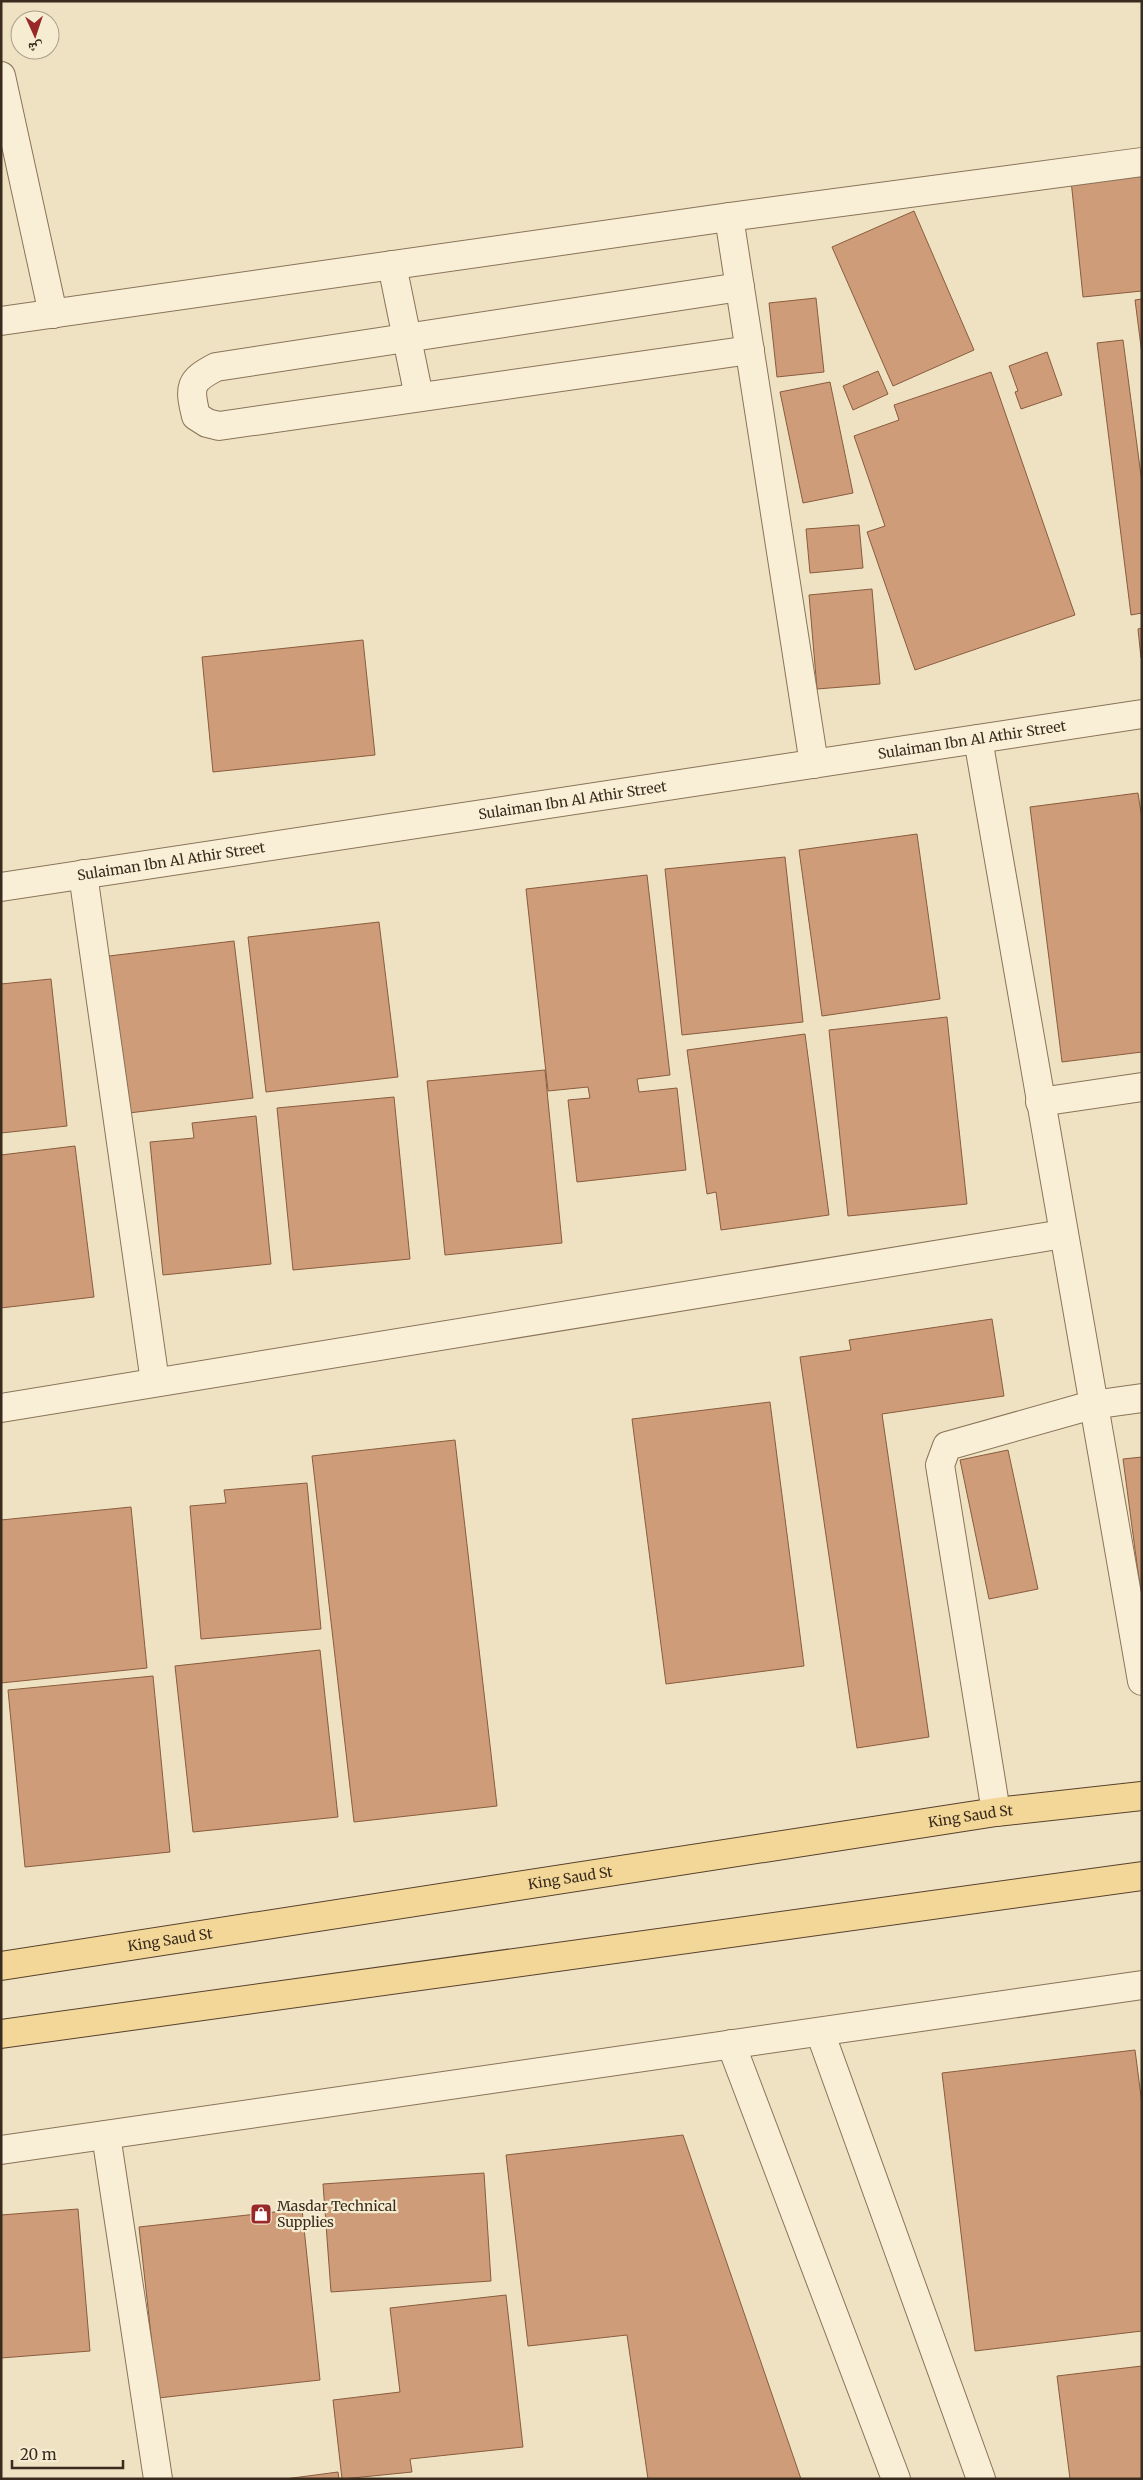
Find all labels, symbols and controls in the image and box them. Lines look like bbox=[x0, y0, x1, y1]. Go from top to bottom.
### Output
north arrow bbox=[10, 10, 60, 60]
text: ش bbox=[28, 39, 44, 57]
street label: Sulaiman Ibn Al Athir Street bbox=[877, 717, 1068, 763]
street label: Sulaiman Ibn Al Athir Street bbox=[477, 777, 668, 823]
street label: Sulaiman Ibn Al Athir Street bbox=[76, 838, 267, 884]
street label: King Saud St bbox=[927, 1801, 1014, 1831]
street label: King Saud St bbox=[527, 1862, 614, 1893]
street label: King Saud St bbox=[126, 1924, 214, 1955]
place label: Masdar Technical Supplies bbox=[277, 2197, 397, 2231]
shop icon: Masdar Technical Supplies bbox=[249, 2202, 273, 2226]
scale bar bbox=[12, 2438, 124, 2470]
text: 20 m bbox=[20, 2445, 57, 2464]

